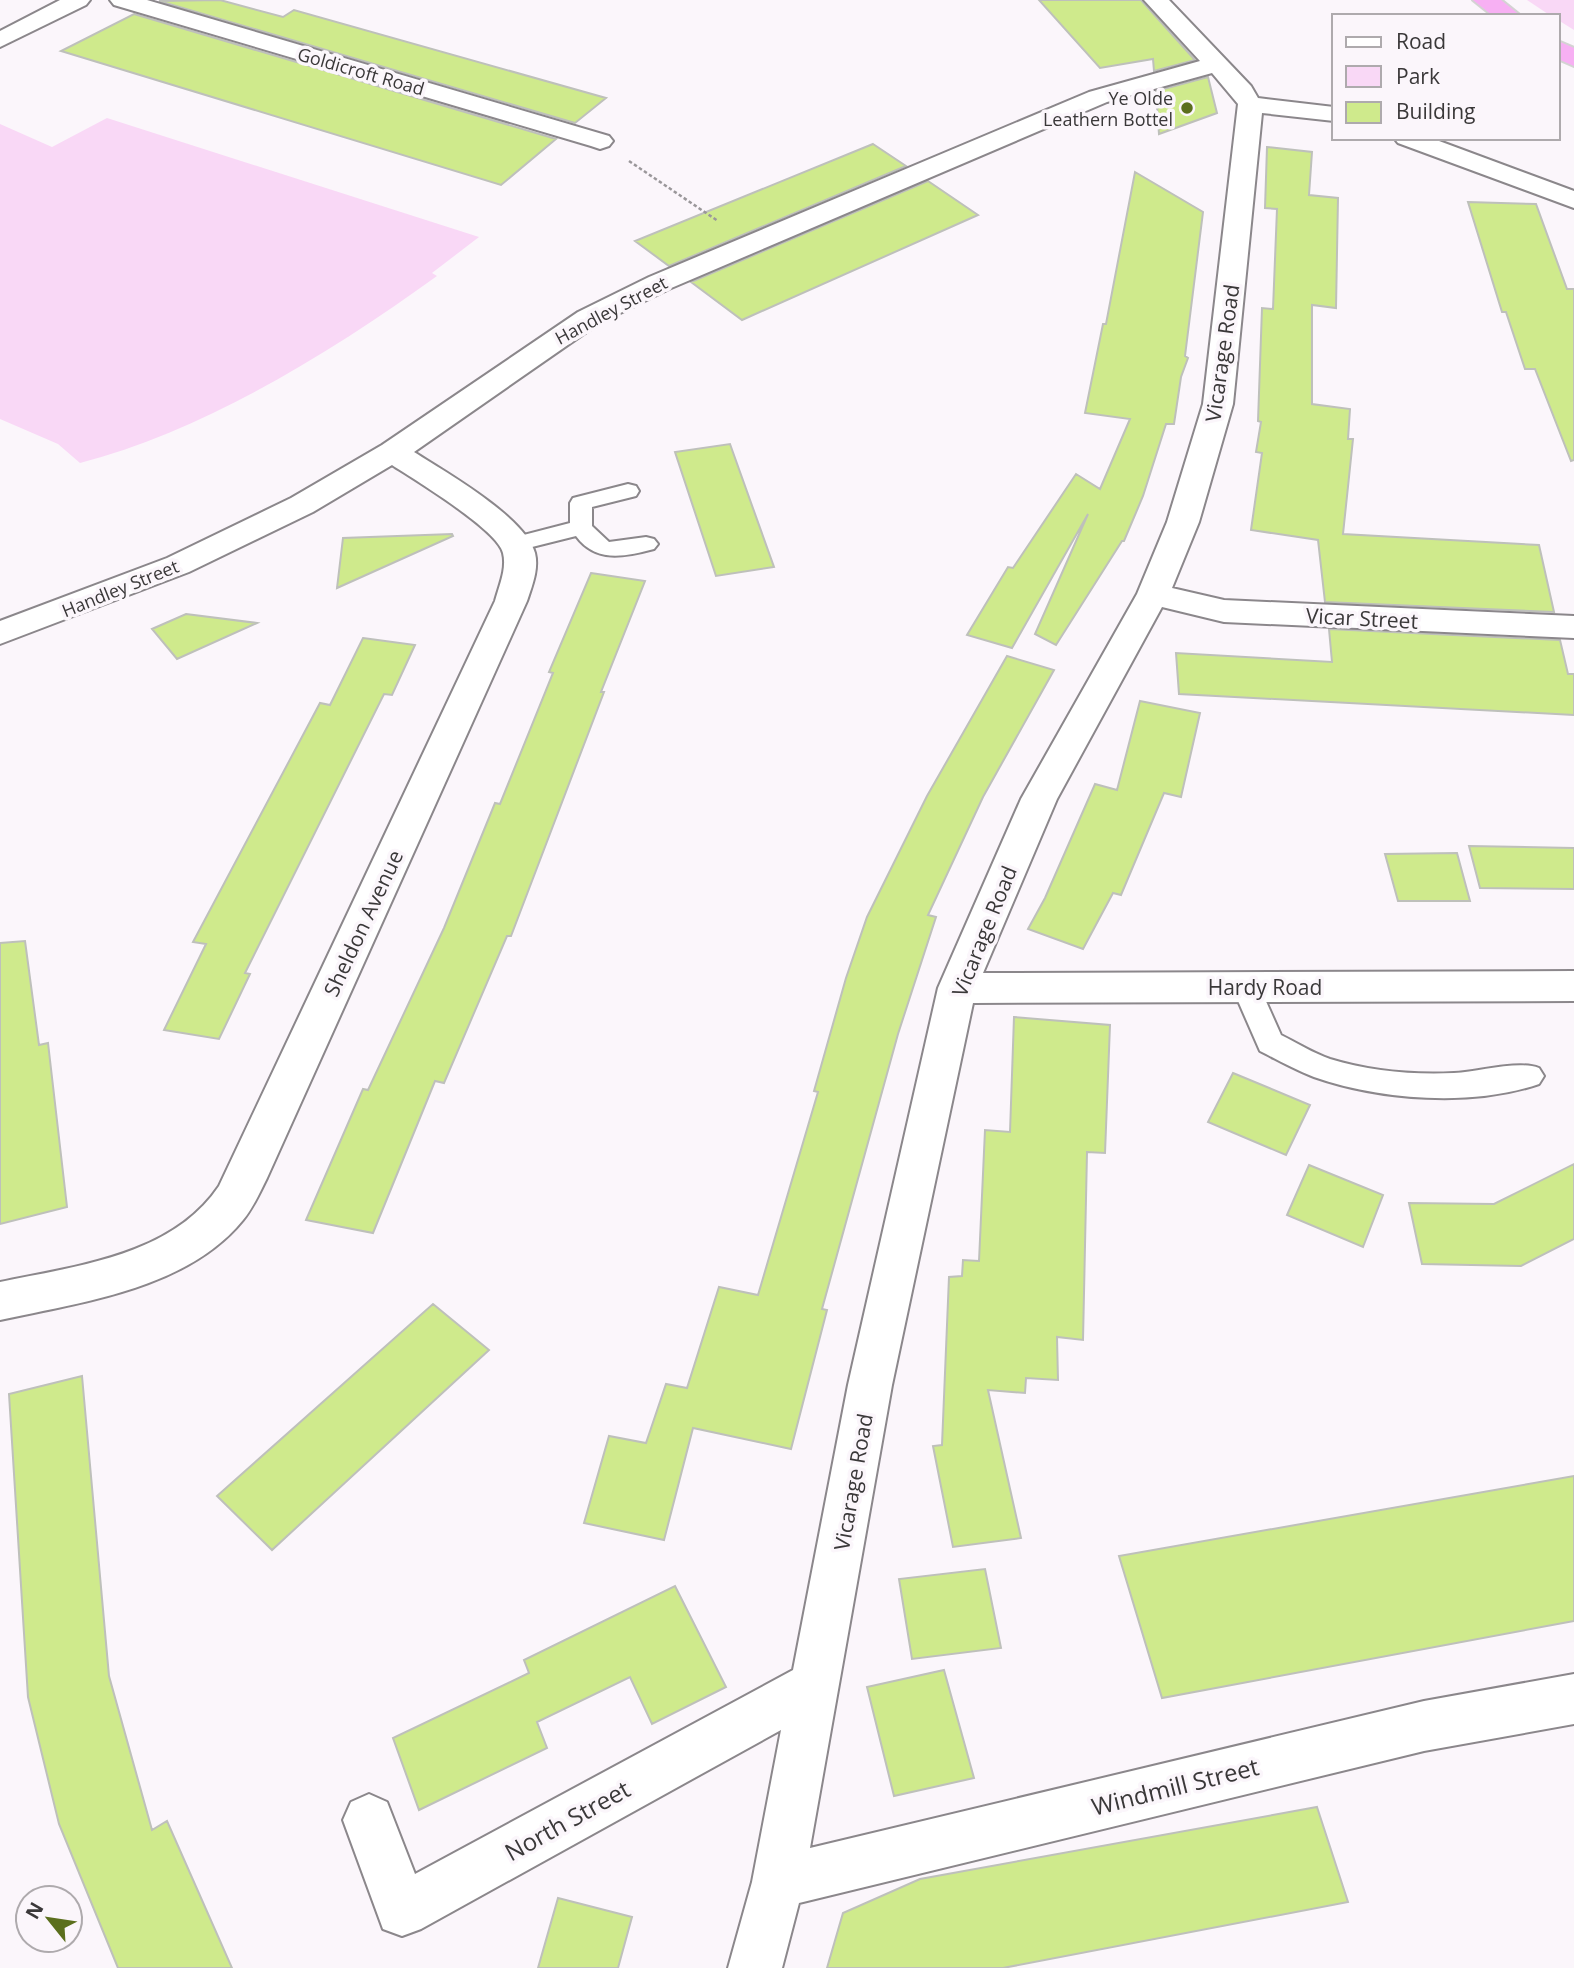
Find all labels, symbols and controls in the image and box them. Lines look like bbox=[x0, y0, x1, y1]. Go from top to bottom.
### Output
legend bbox=[1332, 14, 1560, 140]
text: Road bbox=[1396, 27, 1446, 55]
street label: Goldicroft Road bbox=[295, 41, 427, 101]
text: Park bbox=[1396, 62, 1440, 90]
place label: Ye Olde Leathern Bottel bbox=[1043, 86, 1173, 131]
text: Building bbox=[1396, 97, 1475, 125]
marker: Ye Olde Leathern Bottel bbox=[1179, 100, 1195, 116]
street label: Handley Street bbox=[551, 270, 671, 350]
street label: Vicarage Road bbox=[1198, 282, 1246, 424]
street label: Handley Street bbox=[58, 554, 182, 622]
street label: Vicar Street bbox=[1305, 601, 1419, 635]
street label: Sheldon Avenue bbox=[317, 845, 409, 1001]
street label: Vicarage Road bbox=[945, 862, 1023, 1000]
street label: Hardy Road bbox=[1208, 973, 1322, 1001]
street label: Vicarage Road bbox=[827, 1411, 879, 1553]
street label: Windmill Street bbox=[1088, 1749, 1262, 1823]
street label: North Street bbox=[498, 1772, 636, 1868]
north arrow bbox=[14, 1884, 84, 1954]
text: N bbox=[19, 1897, 49, 1924]

